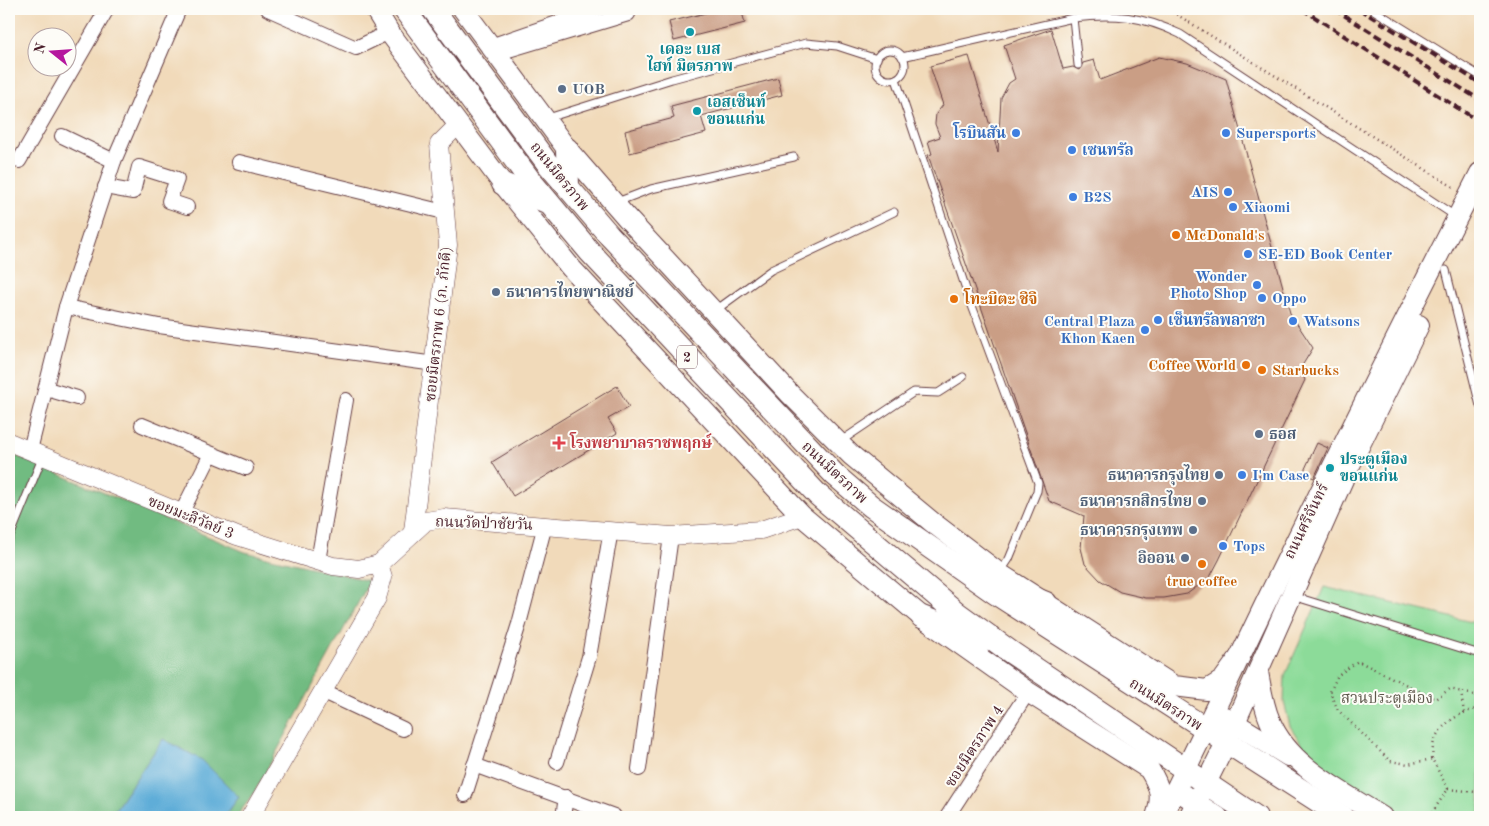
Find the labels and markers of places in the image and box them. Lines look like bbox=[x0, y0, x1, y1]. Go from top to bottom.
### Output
marker: เดอะ เบส ไฮท์ มิตรภาพ bbox=[684, 26, 696, 38]
place label: เดอะ เบส ไฮท์ มิตรภาพ bbox=[646, 43, 733, 75]
marker: UOB bbox=[556, 83, 568, 95]
place label: UOB bbox=[572, 83, 605, 98]
place label: เอสเซ็นท์ ขอนแก่น bbox=[707, 92, 767, 128]
marker: เอสเซ็นท์ ขอนแก่น bbox=[691, 105, 703, 117]
place label: โรบินสัน bbox=[952, 122, 1006, 142]
marker: โรบินสัน bbox=[1010, 127, 1022, 139]
marker: Supersports bbox=[1220, 127, 1232, 139]
place label: Supersports bbox=[1236, 127, 1316, 142]
place label: เซนทรัล bbox=[1082, 142, 1134, 159]
marker: เซนทรัล bbox=[1066, 144, 1078, 156]
place label: AIS bbox=[1191, 186, 1218, 201]
marker: AIS bbox=[1222, 186, 1234, 198]
marker: B2S bbox=[1067, 191, 1079, 203]
place label: B2S bbox=[1083, 191, 1112, 206]
marker: Xiaomi bbox=[1227, 201, 1239, 213]
place label: Xiaomi bbox=[1243, 201, 1290, 216]
marker: McDonald's bbox=[1170, 229, 1182, 241]
place label: McDonald's bbox=[1186, 229, 1264, 244]
marker: SE-ED Book Center bbox=[1242, 248, 1254, 260]
place label: SE-ED Book Center bbox=[1258, 248, 1393, 263]
place label: Wonder Photo Shop bbox=[1170, 270, 1247, 302]
marker: Wonder Photo Shop bbox=[1251, 279, 1263, 291]
place label: ธนาคารไทยพาณิชย์ bbox=[506, 281, 635, 301]
marker: ธนาคารไทยพาณิชย์ bbox=[490, 286, 502, 298]
place label: โทะบิตะ ชิจิ bbox=[963, 288, 1037, 308]
marker: Oppo bbox=[1256, 292, 1268, 304]
place label: Oppo bbox=[1272, 292, 1307, 307]
marker: โทะบิตะ ชิจิ bbox=[948, 293, 960, 305]
place label: เซ็นทรัลพลาซา bbox=[1168, 311, 1265, 329]
marker: เซ็นทรัลพลาซา bbox=[1152, 314, 1164, 326]
place label: Central Plaza Khon Kaen bbox=[1044, 315, 1135, 347]
marker: Watsons bbox=[1287, 315, 1299, 327]
place label: Watsons bbox=[1303, 315, 1360, 330]
marker: Central Plaza Khon Kaen bbox=[1139, 324, 1151, 336]
place label: Coffee World bbox=[1148, 359, 1236, 374]
marker: Coffee World bbox=[1240, 359, 1252, 371]
marker: Starbucks bbox=[1256, 364, 1268, 376]
place label: Starbucks bbox=[1272, 364, 1339, 379]
marker: ธอส bbox=[1253, 428, 1265, 440]
place label: ธอส bbox=[1269, 428, 1296, 443]
place label: โรงพยาบาลราชพฤกษ์ bbox=[569, 432, 712, 452]
marker: โรงพยาบาลราชพฤกษ์ bbox=[552, 436, 566, 450]
place label: ประตูเมือง ขอนแก่น bbox=[1340, 450, 1408, 485]
marker: ประตูเมือง ขอนแก่น bbox=[1324, 462, 1336, 474]
place label: ธนาคารกรุงไทย bbox=[1108, 464, 1209, 486]
marker: ธนาคารกรุงไทย bbox=[1213, 469, 1225, 481]
marker: I'm Case bbox=[1236, 469, 1248, 481]
place label: I'm Case bbox=[1252, 469, 1309, 484]
place label: ธนาคารกสิกรไทย bbox=[1080, 490, 1192, 510]
marker: ธนาคารกสิกรไทย bbox=[1196, 495, 1208, 507]
place label: ธนาคารกรุงเทพ bbox=[1080, 524, 1183, 541]
marker: ธนาคารกรุงเทพ bbox=[1187, 524, 1199, 536]
marker: Tops bbox=[1217, 540, 1229, 552]
place label: Tops bbox=[1233, 540, 1265, 555]
place label: อิออน bbox=[1138, 550, 1175, 567]
marker: อิออน bbox=[1179, 552, 1191, 564]
marker: true coffee bbox=[1196, 558, 1208, 570]
place label: true coffee bbox=[1167, 575, 1237, 590]

